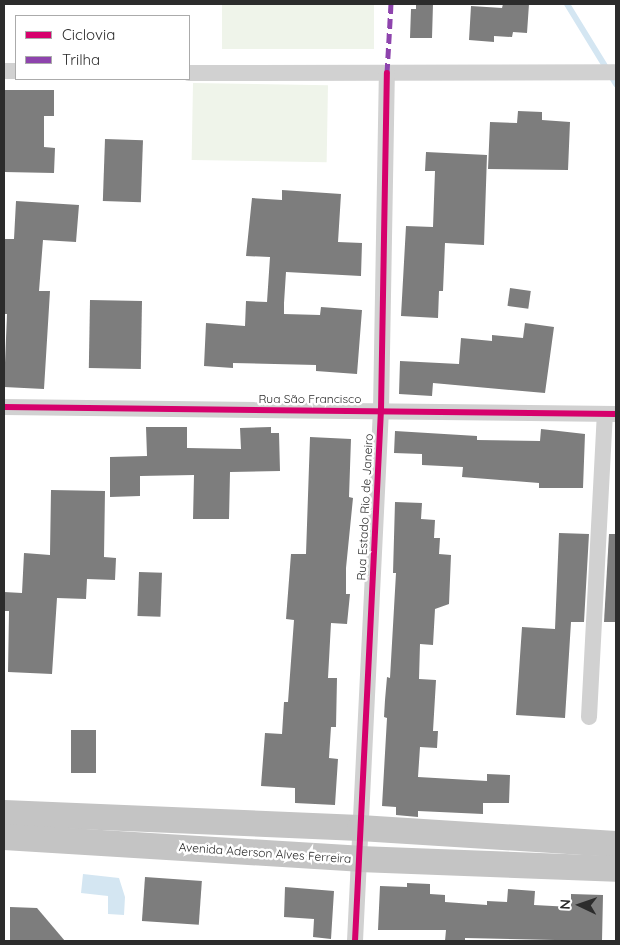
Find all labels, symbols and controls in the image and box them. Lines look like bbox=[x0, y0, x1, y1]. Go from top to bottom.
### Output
legend bbox=[15, 15, 190, 80]
text: Ciclovia bbox=[62, 25, 115, 44]
text: Trilha bbox=[62, 50, 100, 69]
street label: Rua São Francisco bbox=[258, 392, 362, 406]
street label: Rua Estado Rio de Janeiro bbox=[354, 433, 376, 581]
street label: Avenida Aderson Alves Ferreira bbox=[178, 840, 352, 866]
north arrow bbox=[555, 880, 605, 930]
text: N bbox=[556, 899, 574, 910]

